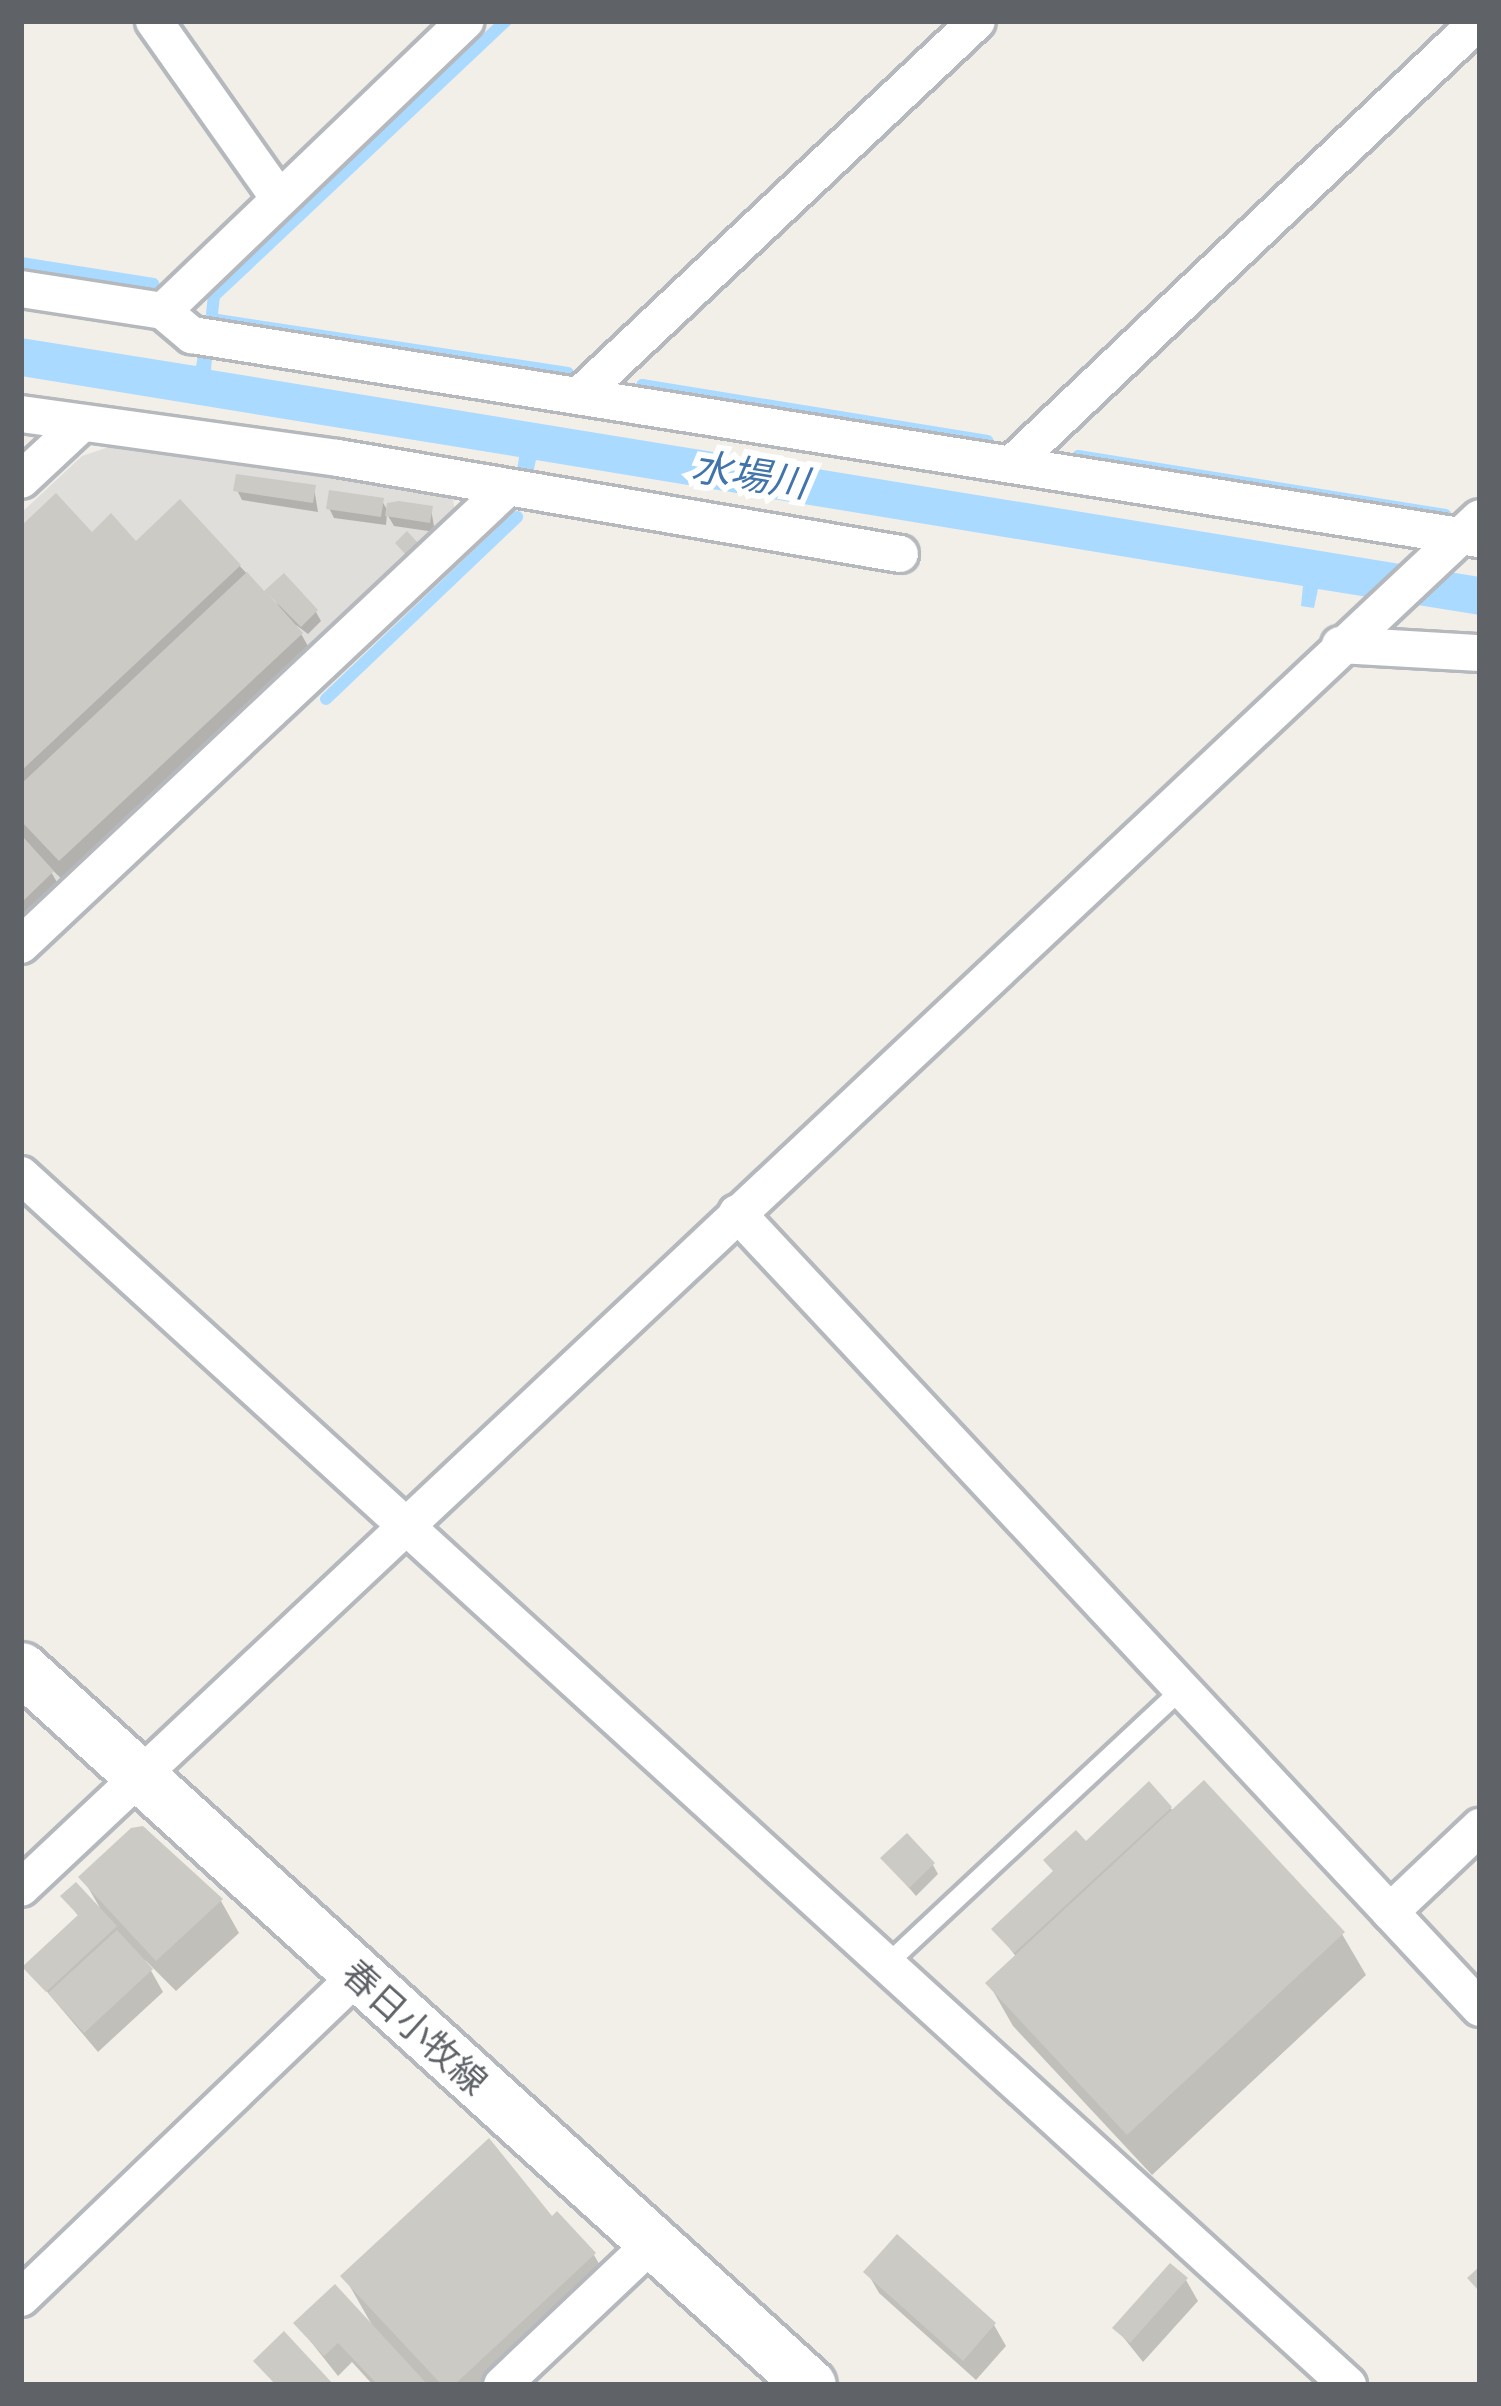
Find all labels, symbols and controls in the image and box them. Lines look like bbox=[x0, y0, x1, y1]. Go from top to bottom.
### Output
water label: 水場川 bbox=[689, 442, 811, 506]
street label: 春日小牧線 bbox=[335, 1950, 497, 2102]

